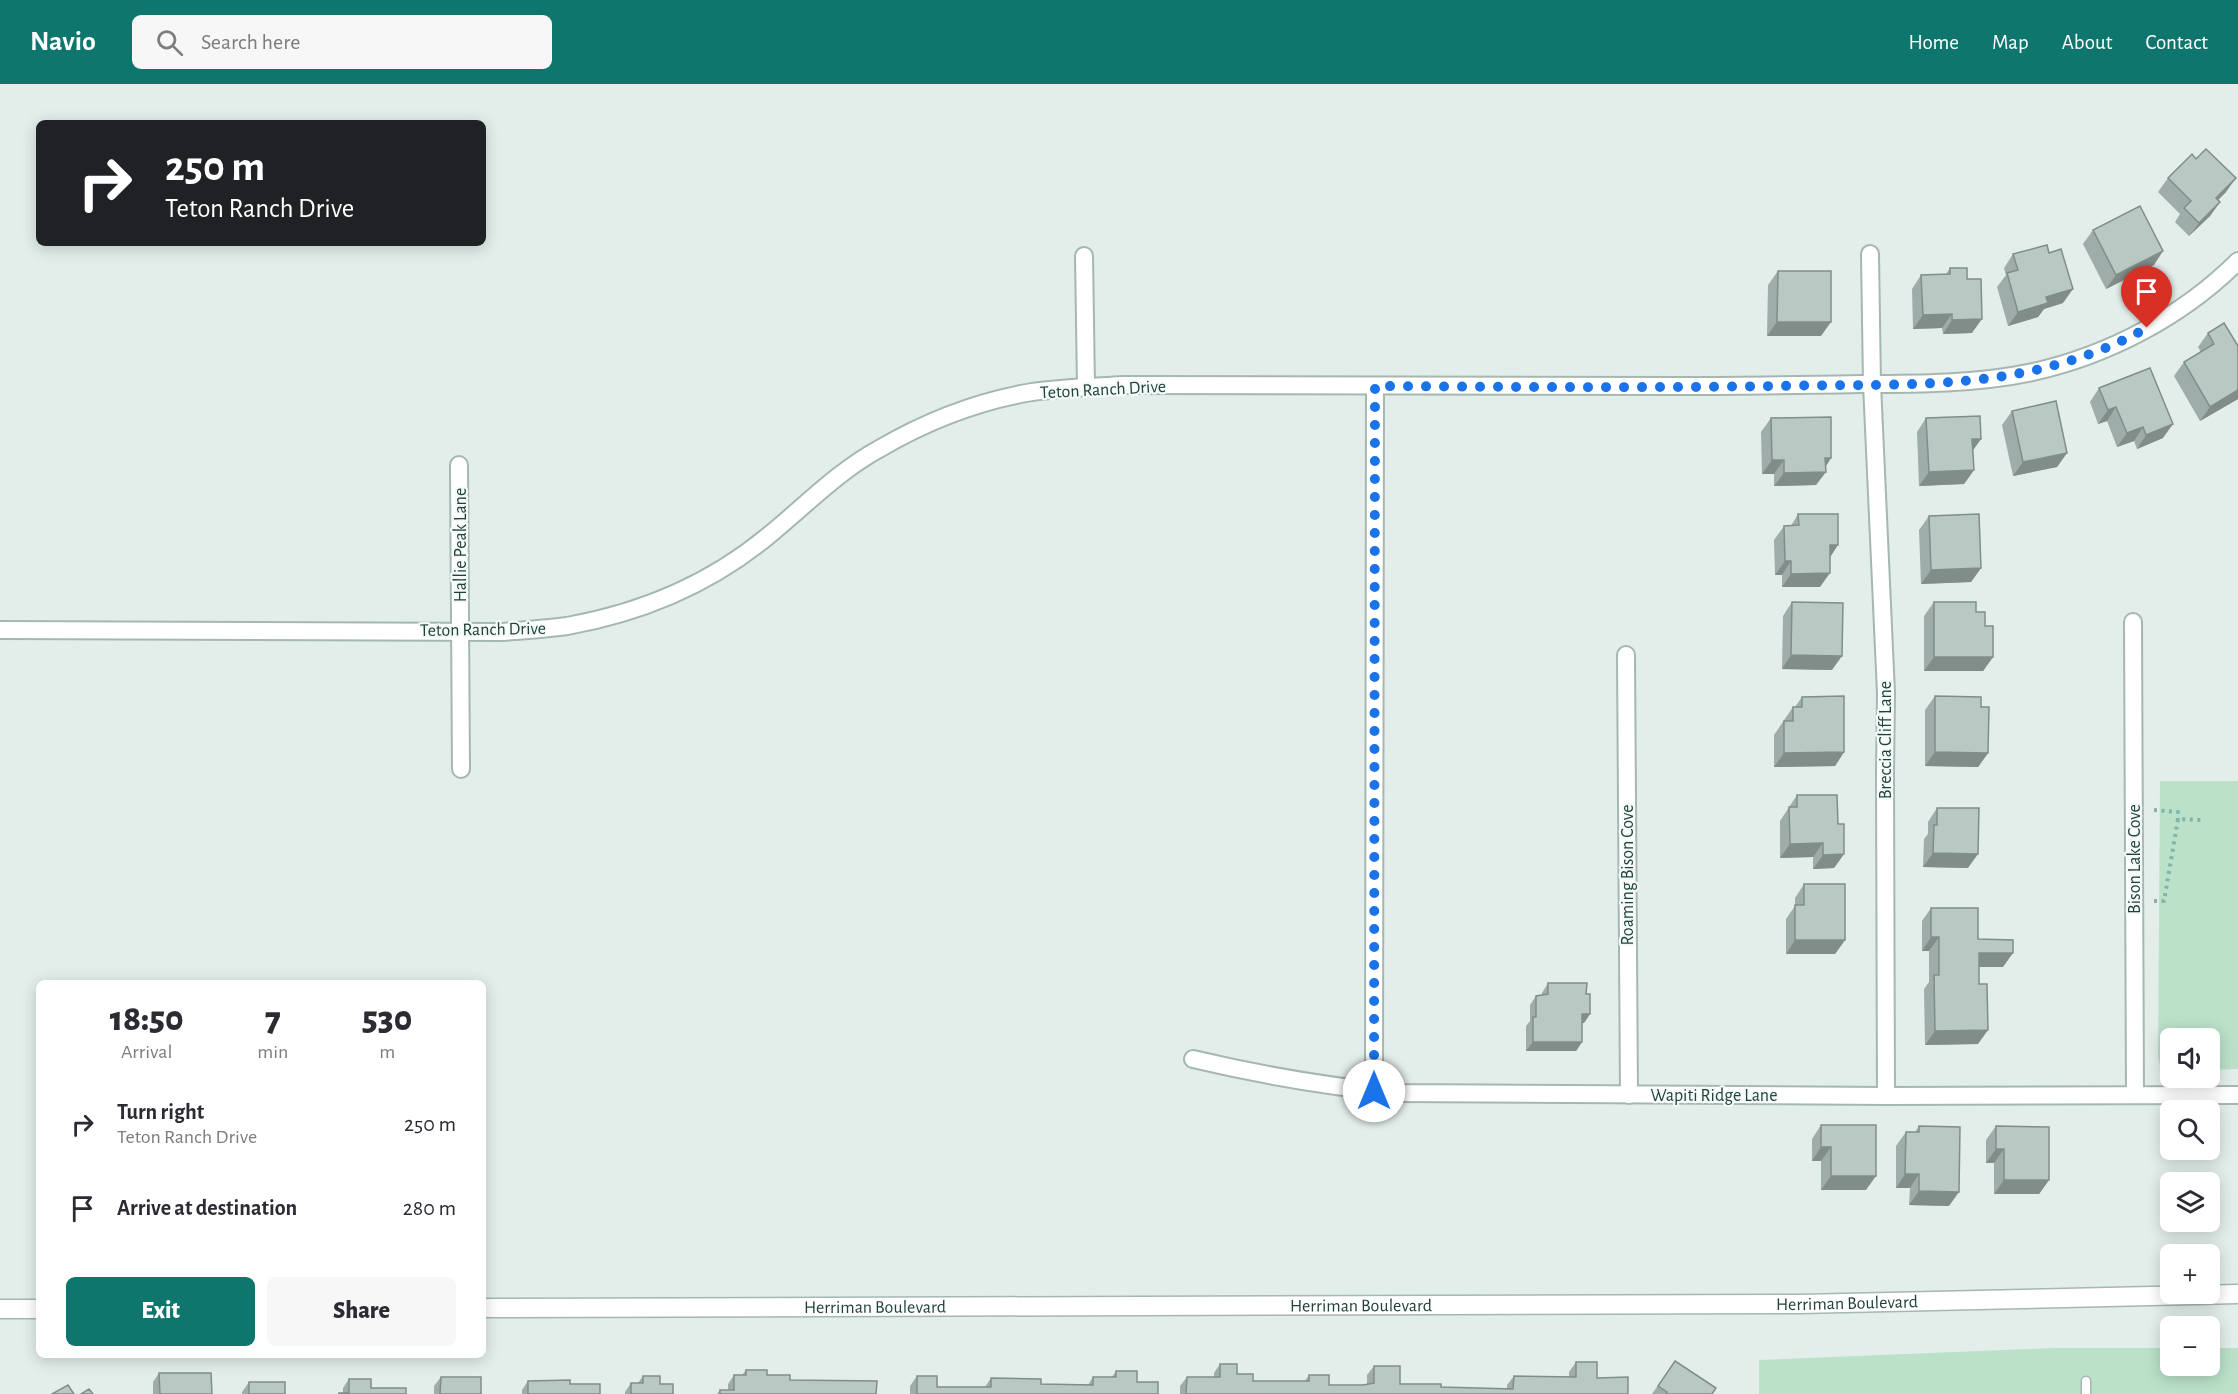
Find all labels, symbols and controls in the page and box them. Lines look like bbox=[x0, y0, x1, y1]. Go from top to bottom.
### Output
search box bbox=[132, 15, 552, 69]
icon: search bbox=[153, 26, 186, 59]
text: Navio bbox=[30, 28, 96, 56]
text: Search here bbox=[201, 31, 300, 53]
text: Home bbox=[1908, 32, 1959, 53]
text: Map bbox=[1992, 32, 2029, 53]
text: About bbox=[2062, 32, 2112, 53]
text: Contact bbox=[2145, 32, 2208, 53]
icon: right bbox=[66, 144, 144, 222]
text: 250 m bbox=[165, 146, 265, 188]
text: Teton Ranch Drive bbox=[165, 195, 354, 222]
pin bbox=[2121, 266, 2172, 328]
icon: arrive bbox=[2130, 275, 2163, 308]
street label: Teton Ranch Drive bbox=[1040, 378, 1166, 402]
street label: Hallie Peak Lane bbox=[452, 488, 470, 602]
street label: Teton Ranch Drive bbox=[420, 620, 546, 640]
street label: Breccia Cliff Lane bbox=[1877, 681, 1895, 799]
street label: Bison Lake Cove bbox=[2126, 804, 2144, 914]
street label: Roaming Bison Cove bbox=[1619, 805, 1637, 945]
text: 18:50 bbox=[110, 1001, 184, 1037]
text: 7 bbox=[265, 1001, 281, 1037]
text: 530 bbox=[362, 1001, 412, 1037]
map controls bbox=[2160, 1028, 2220, 1376]
button: sound bbox=[2160, 1028, 2220, 1088]
text: Arrival bbox=[121, 1042, 172, 1062]
text: min bbox=[257, 1042, 288, 1062]
text: m bbox=[379, 1042, 395, 1062]
position arrow bbox=[1342, 1059, 1406, 1123]
street label: Wapiti Ridge Lane bbox=[1651, 1087, 1777, 1105]
button: search bbox=[2160, 1100, 2220, 1160]
text: Turn right bbox=[117, 1101, 204, 1123]
icon: right bbox=[66, 1108, 99, 1141]
text: 250 m bbox=[404, 1113, 456, 1135]
text: Teton Ranch Drive bbox=[117, 1127, 257, 1147]
button: layers bbox=[2160, 1172, 2220, 1232]
icon: arrive bbox=[66, 1192, 99, 1225]
text: Arrive at destination bbox=[117, 1197, 297, 1219]
text: 280 m bbox=[403, 1197, 456, 1219]
button: + bbox=[2160, 1244, 2220, 1304]
button: Exit bbox=[66, 1277, 255, 1346]
button: Share bbox=[267, 1277, 456, 1346]
street label: Herriman Boulevard bbox=[1776, 1293, 1918, 1314]
street label: Herriman Boulevard bbox=[1290, 1297, 1432, 1316]
street label: Herriman Boulevard bbox=[804, 1299, 946, 1317]
button: − bbox=[2160, 1316, 2220, 1376]

